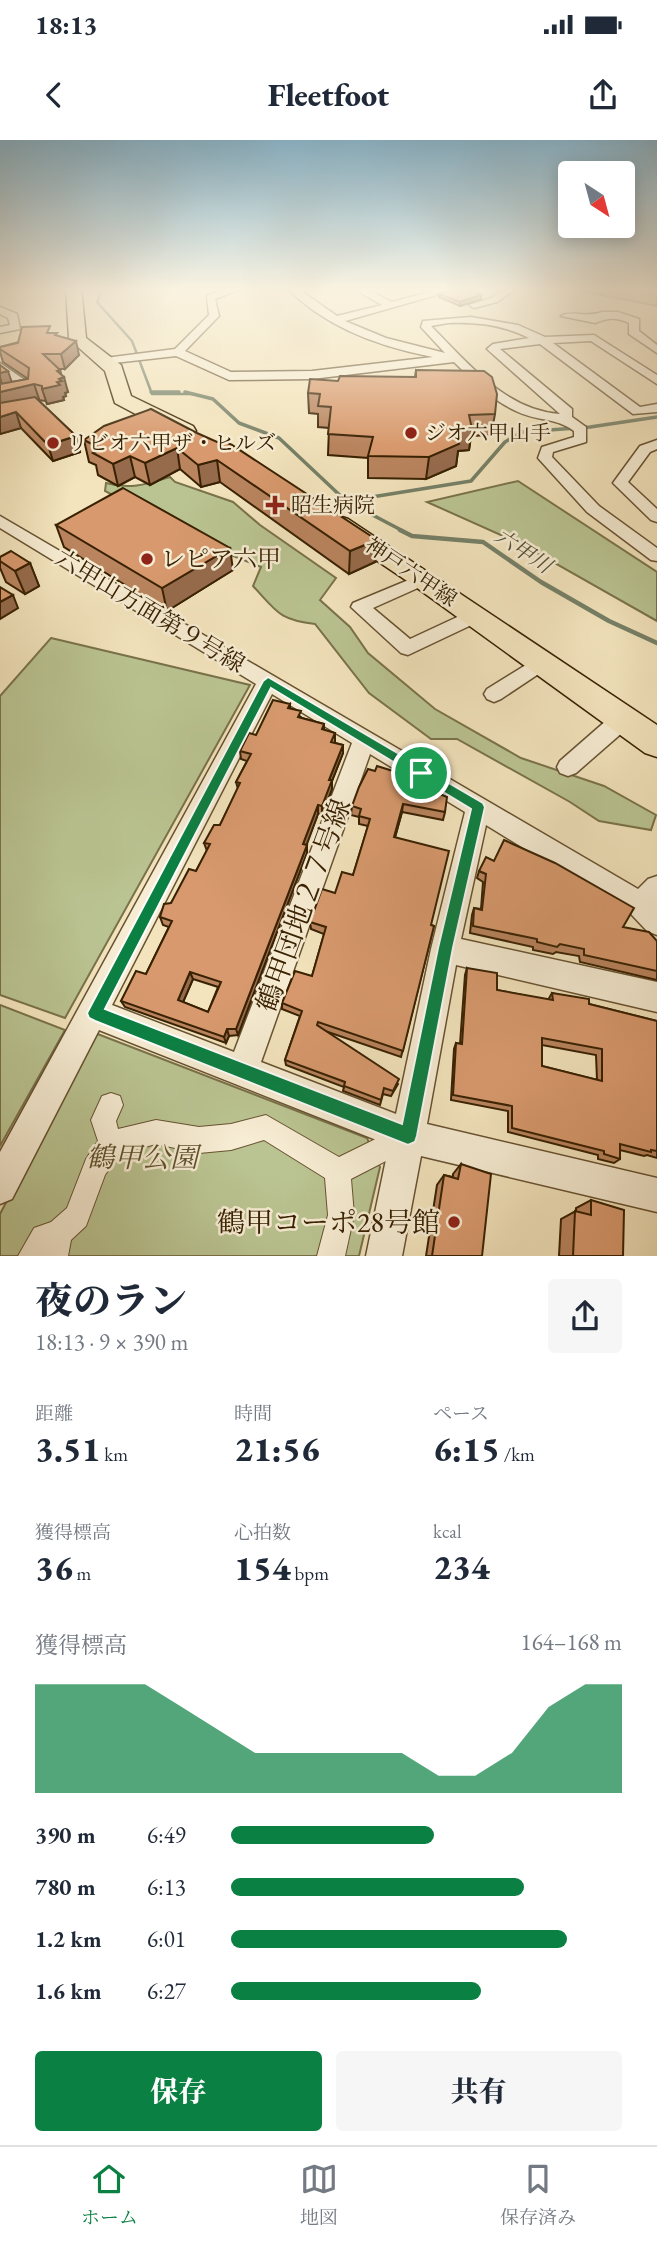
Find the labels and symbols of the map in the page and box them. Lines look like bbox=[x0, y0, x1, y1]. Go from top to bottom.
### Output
north arrow bbox=[558, 161, 635, 238]
place label: ジオ六甲山手 bbox=[425, 419, 551, 446]
marker: ジオ六甲山手 bbox=[403, 425, 419, 441]
place label: リビオ六甲ザ・ヒルズ bbox=[67, 429, 276, 456]
marker: リビオ六甲ザ・ヒルズ bbox=[45, 435, 61, 451]
place label: 昭生病院 bbox=[291, 491, 375, 518]
marker: 昭生病院 bbox=[265, 495, 285, 515]
water label: 六甲川 bbox=[490, 522, 559, 580]
street label: 神戸六甲線 bbox=[360, 531, 462, 612]
street label: 六甲山方面第９号線 bbox=[50, 542, 251, 679]
place label: レピア六甲 bbox=[161, 543, 281, 574]
marker: レピア六甲 bbox=[139, 551, 155, 567]
pin bbox=[391, 743, 451, 803]
street label: 鶴甲団地２７号線 bbox=[248, 794, 358, 1016]
park label: 鶴甲公園 bbox=[86, 1139, 202, 1175]
place label: 鶴甲コーポ28号館 bbox=[217, 1204, 440, 1240]
marker: 鶴甲コーポ28号館 bbox=[446, 1214, 462, 1230]

